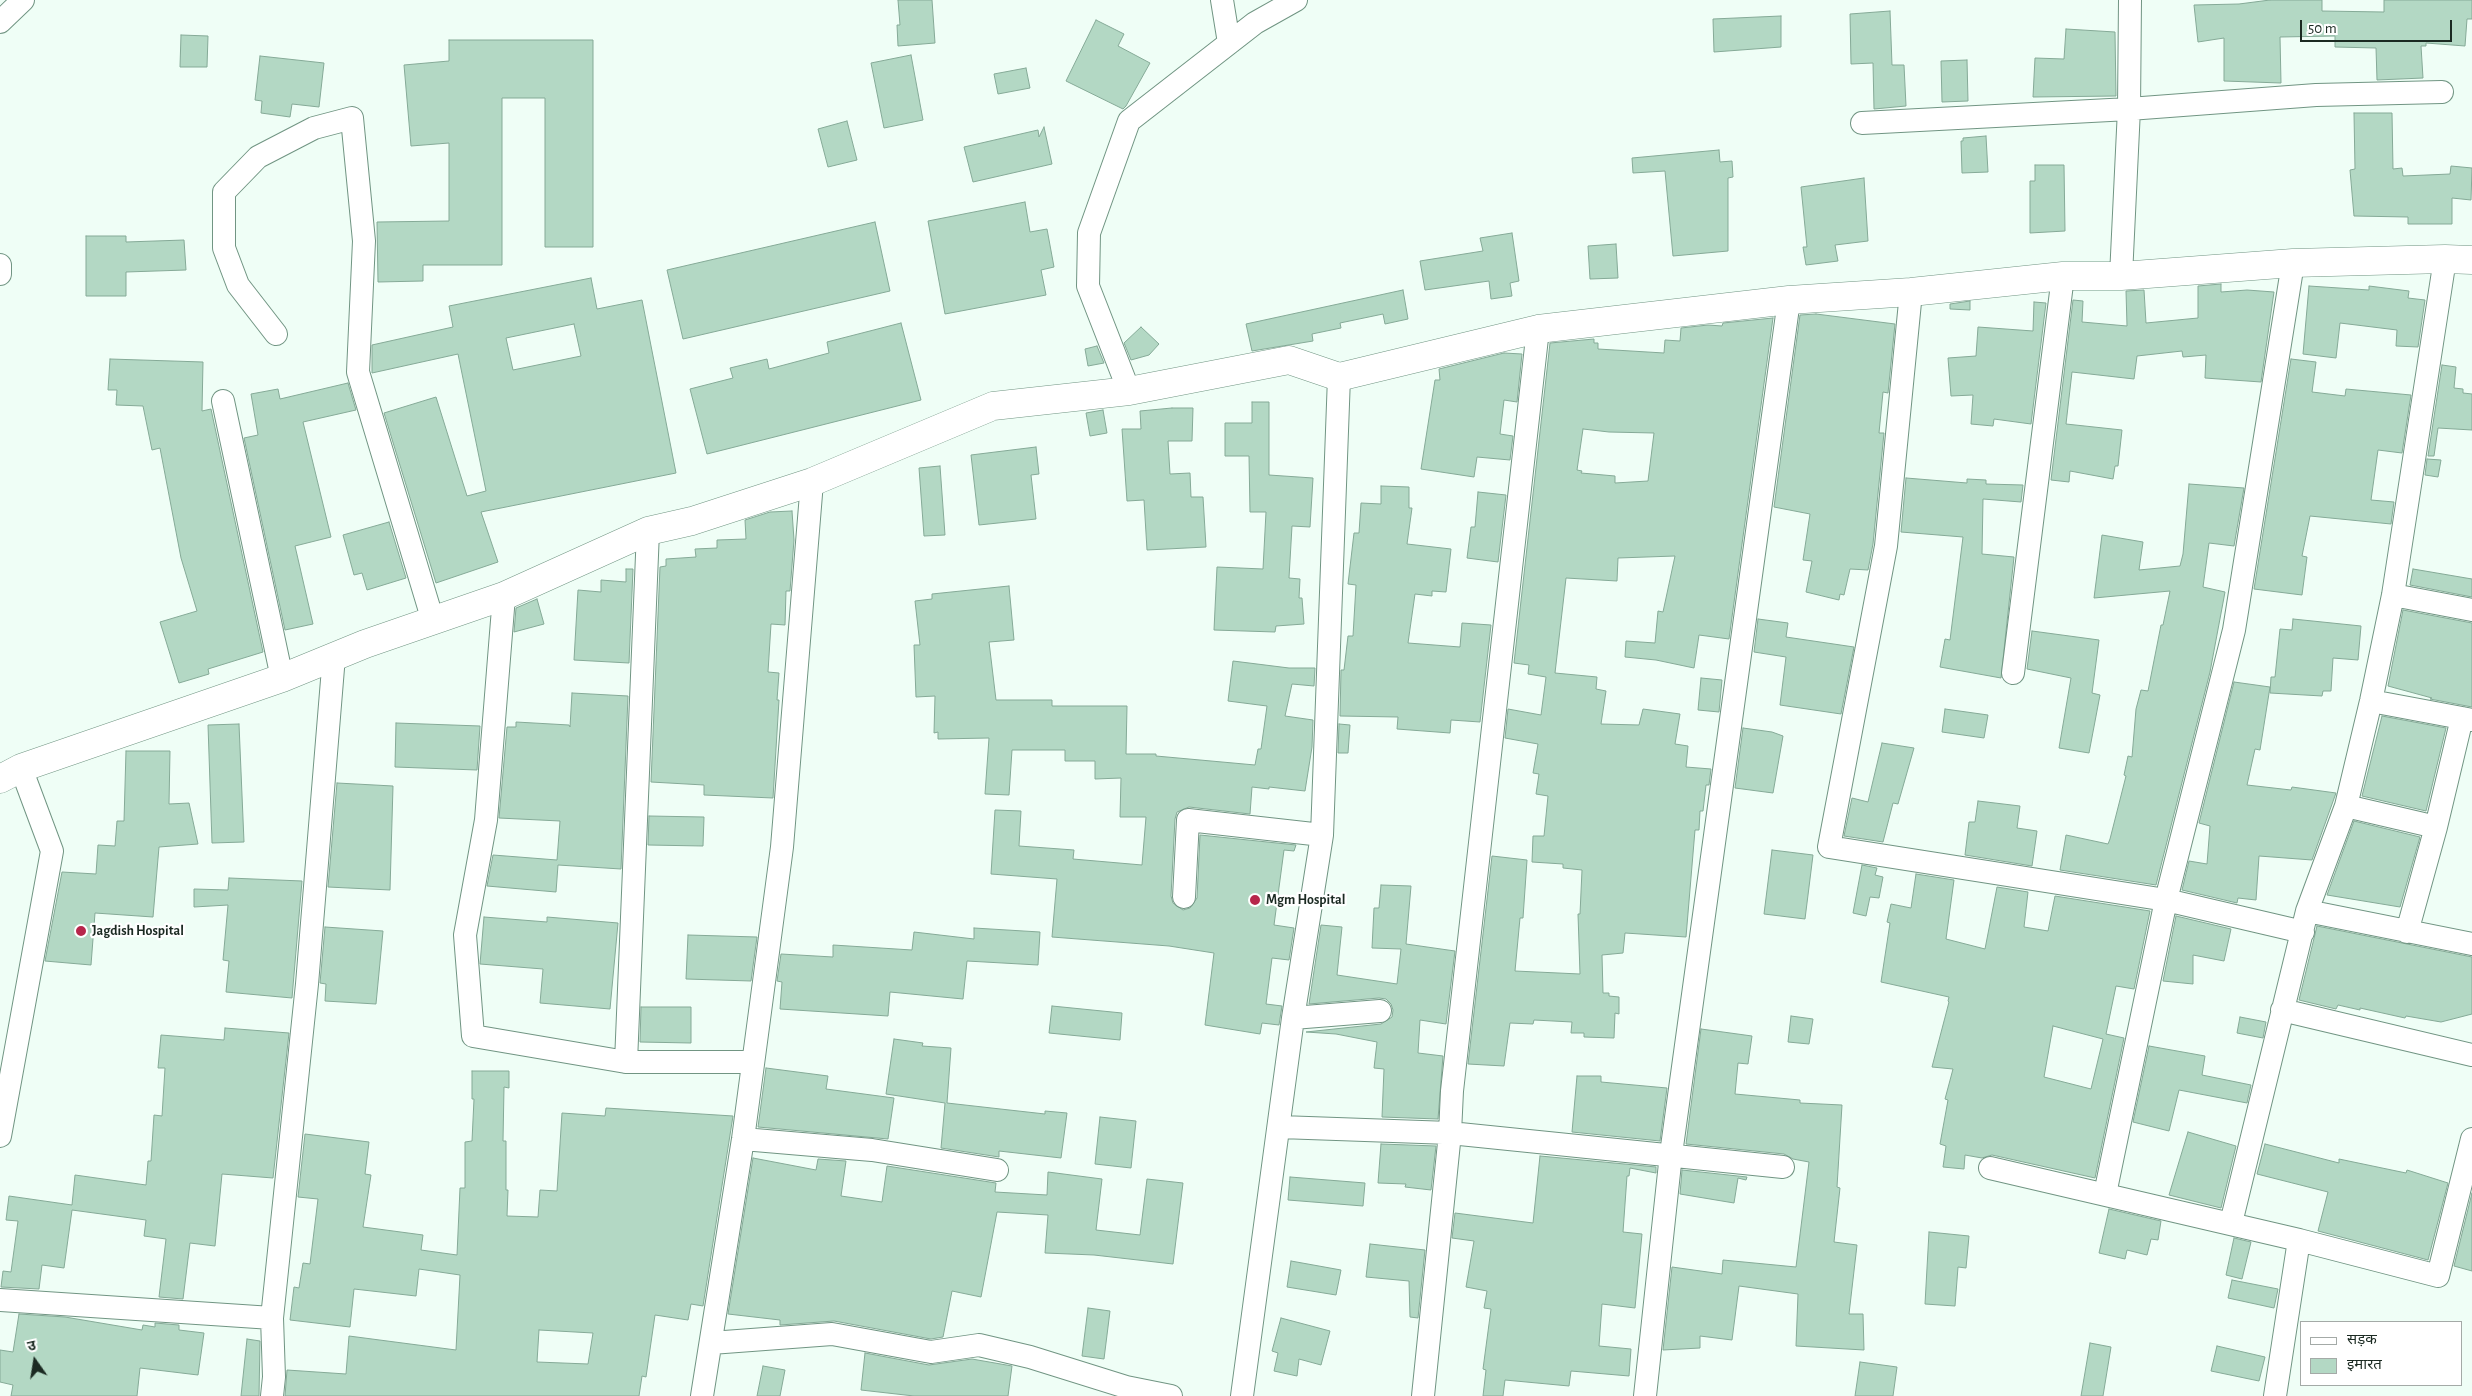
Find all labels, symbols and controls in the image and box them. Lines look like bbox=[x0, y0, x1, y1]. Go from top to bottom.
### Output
scale bar bbox=[2302, 10, 2454, 42]
text: 50 m bbox=[2308, 21, 2337, 36]
place label: Mgm Hospital bbox=[1266, 892, 1345, 908]
marker: Mgm Hospital bbox=[1248, 893, 1262, 907]
place label: Jagdish Hospital bbox=[92, 923, 184, 939]
marker: Jagdish Hospital bbox=[74, 924, 88, 938]
legend bbox=[2300, 1321, 2462, 1386]
text: सड़क bbox=[2347, 1332, 2377, 1347]
north arrow bbox=[10, 1336, 60, 1386]
text: उ bbox=[26, 1339, 37, 1354]
text: इमारत bbox=[2347, 1357, 2382, 1372]

